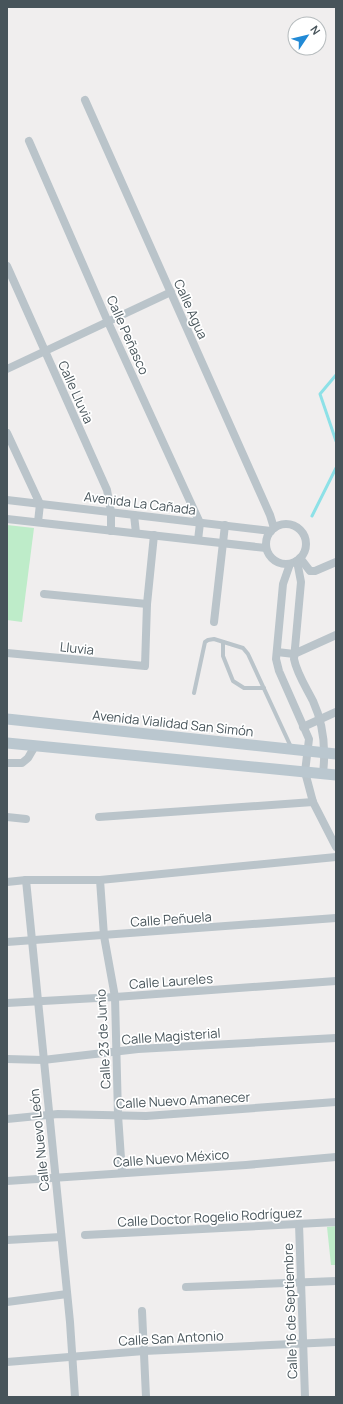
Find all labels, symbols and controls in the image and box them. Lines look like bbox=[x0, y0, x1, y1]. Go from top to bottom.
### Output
north arrow bbox=[287, 16, 327, 56]
text: N bbox=[307, 22, 324, 38]
street label: Calle Agua bbox=[170, 276, 212, 342]
street label: Calle Peñasco bbox=[103, 293, 154, 378]
street label: Calle Lluvia bbox=[54, 358, 98, 426]
street label: Avenida La Cañada bbox=[83, 487, 197, 519]
street label: Lluvia bbox=[59, 637, 95, 659]
street label: Avenida Vialidad San Simón bbox=[92, 706, 254, 740]
street label: Calle Peñuela bbox=[130, 907, 212, 931]
street label: Calle Laureles bbox=[128, 969, 214, 993]
street label: Calle 23 de Junio bbox=[91, 988, 115, 1089]
street label: Calle Magisterial bbox=[121, 1024, 221, 1048]
street label: Calle Nuevo Amanecer bbox=[115, 1087, 251, 1113]
street label: Calle Nuevo León bbox=[25, 1088, 53, 1192]
street label: Calle Nuevo México bbox=[112, 1145, 230, 1171]
street label: Calle Doctor Rogelio Rodríguez bbox=[117, 1203, 303, 1231]
street label: Calle 16 de Septiembre bbox=[279, 1242, 301, 1379]
street label: Calle San Antonio bbox=[118, 1326, 224, 1350]

